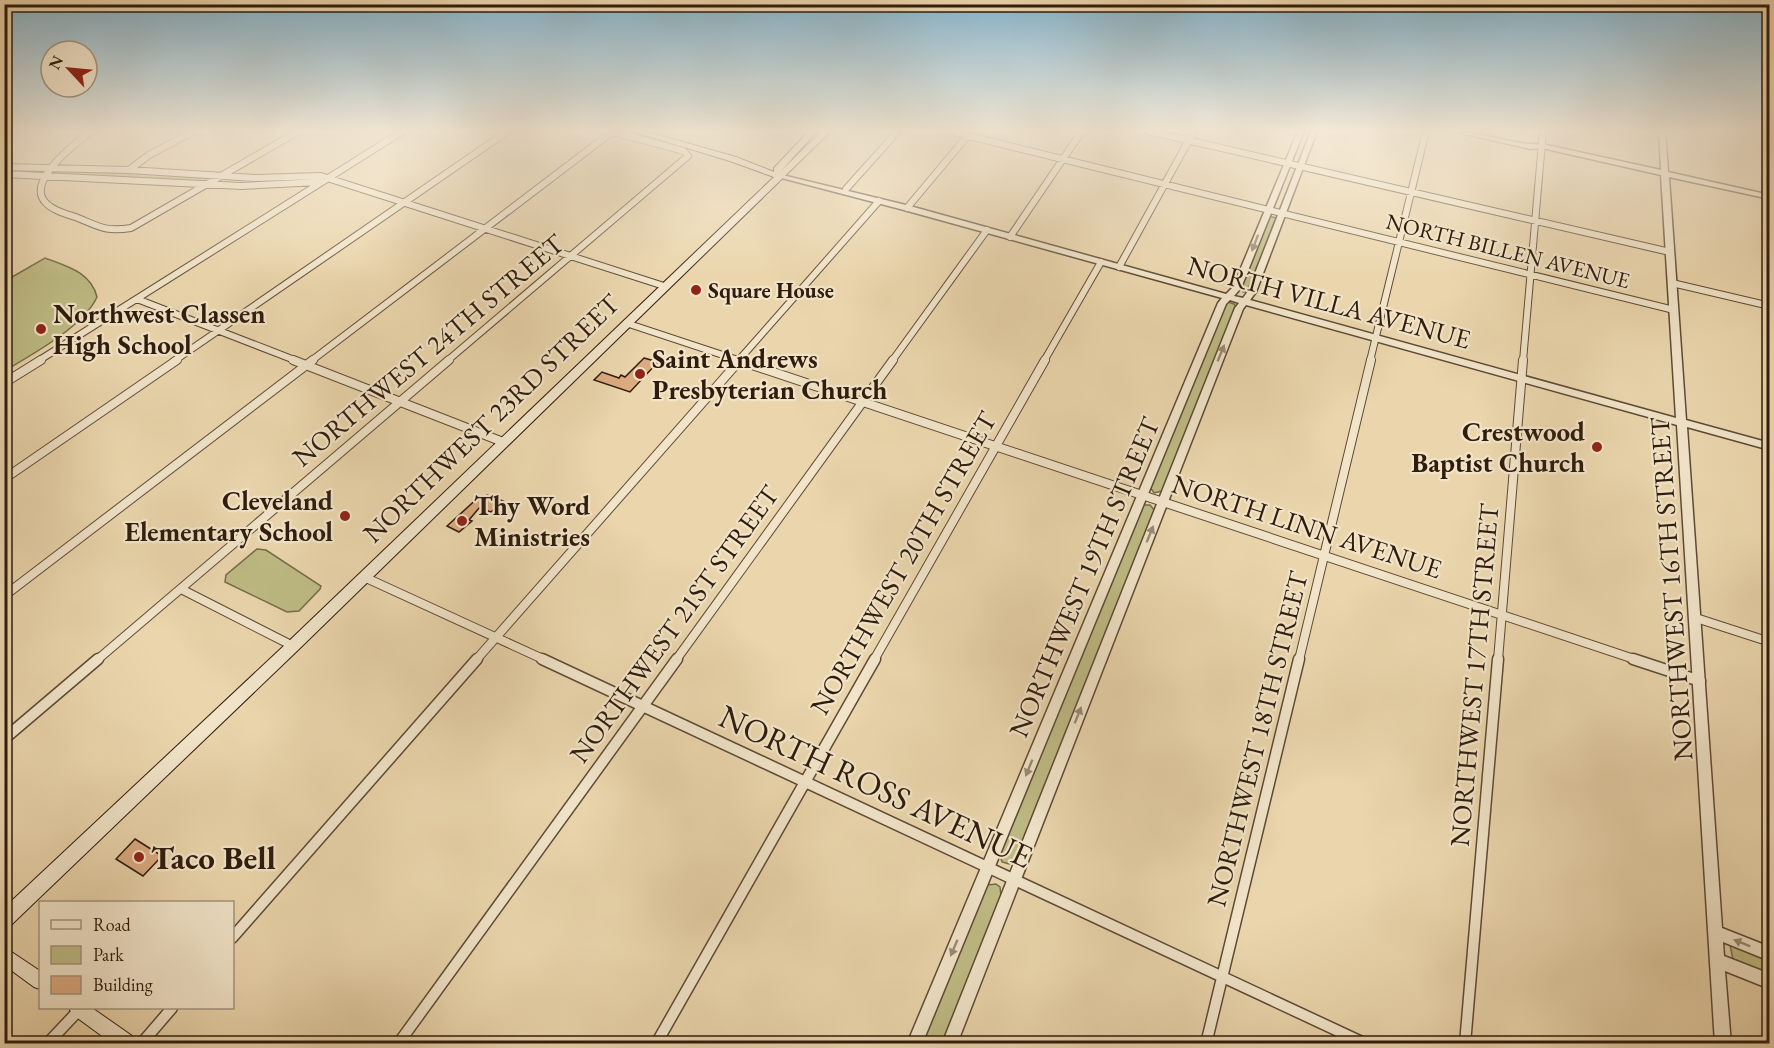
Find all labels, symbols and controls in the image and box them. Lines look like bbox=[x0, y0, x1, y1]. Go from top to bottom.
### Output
north arrow bbox=[39, 39, 99, 99]
text: N bbox=[44, 52, 68, 73]
street label: NORTH BILLEN AVENUE bbox=[1383, 207, 1633, 295]
street label: NORTHWEST 24TH STREET bbox=[285, 225, 572, 474]
one-way arrow bbox=[1250, 235, 1260, 253]
street label: NORTH VILLA AVENUE bbox=[1184, 247, 1474, 357]
place label: Square House bbox=[708, 276, 834, 305]
marker: Square House bbox=[689, 283, 703, 297]
street label: NORTHWEST 23RD STREET bbox=[355, 285, 627, 550]
place label: Northwest Classen High School bbox=[53, 296, 265, 362]
marker: Northwest Classen High School bbox=[34, 322, 48, 336]
place label: Saint Andrews Presbyterian Church bbox=[652, 341, 887, 407]
one-way arrow bbox=[1217, 344, 1226, 362]
marker: Saint Andrews Presbyterian Church bbox=[633, 367, 647, 381]
street label: NORTHWEST 20TH STREET bbox=[802, 404, 1005, 721]
street label: NORTHWEST 19TH STREET bbox=[1001, 411, 1168, 742]
place label: Crestwood Baptist Church bbox=[1411, 414, 1585, 480]
street label: NORTHWEST 16TH STREET bbox=[1641, 415, 1700, 762]
marker: Crestwood Baptist Church bbox=[1590, 440, 1604, 454]
street label: NORTH LINN AVENUE bbox=[1168, 466, 1446, 586]
street label: NORTHWEST 21ST STREET bbox=[561, 478, 787, 770]
place label: Cleveland Elementary School bbox=[124, 483, 333, 549]
place label: Thy Word Ministries bbox=[474, 488, 590, 554]
street label: NORTHWEST 17TH STREET bbox=[1442, 501, 1507, 848]
marker: Cleveland Elementary School bbox=[338, 509, 352, 523]
marker: Thy Word Ministries bbox=[455, 514, 469, 528]
one-way arrow bbox=[1145, 525, 1155, 543]
street label: NORTHWEST 18TH STREET bbox=[1198, 567, 1316, 910]
street label: NORTH ROSS AVENUE bbox=[712, 694, 1040, 878]
one-way arrow bbox=[1073, 706, 1083, 724]
one-way arrow bbox=[1024, 760, 1034, 778]
place label: Taco Bell bbox=[151, 836, 276, 879]
marker: Taco Bell bbox=[132, 850, 146, 864]
legend bbox=[39, 901, 234, 1009]
text: Road bbox=[93, 913, 132, 936]
one-way arrow bbox=[1733, 938, 1751, 948]
one-way arrow bbox=[949, 940, 959, 958]
text: Park bbox=[93, 943, 124, 966]
text: Building bbox=[93, 973, 153, 996]

